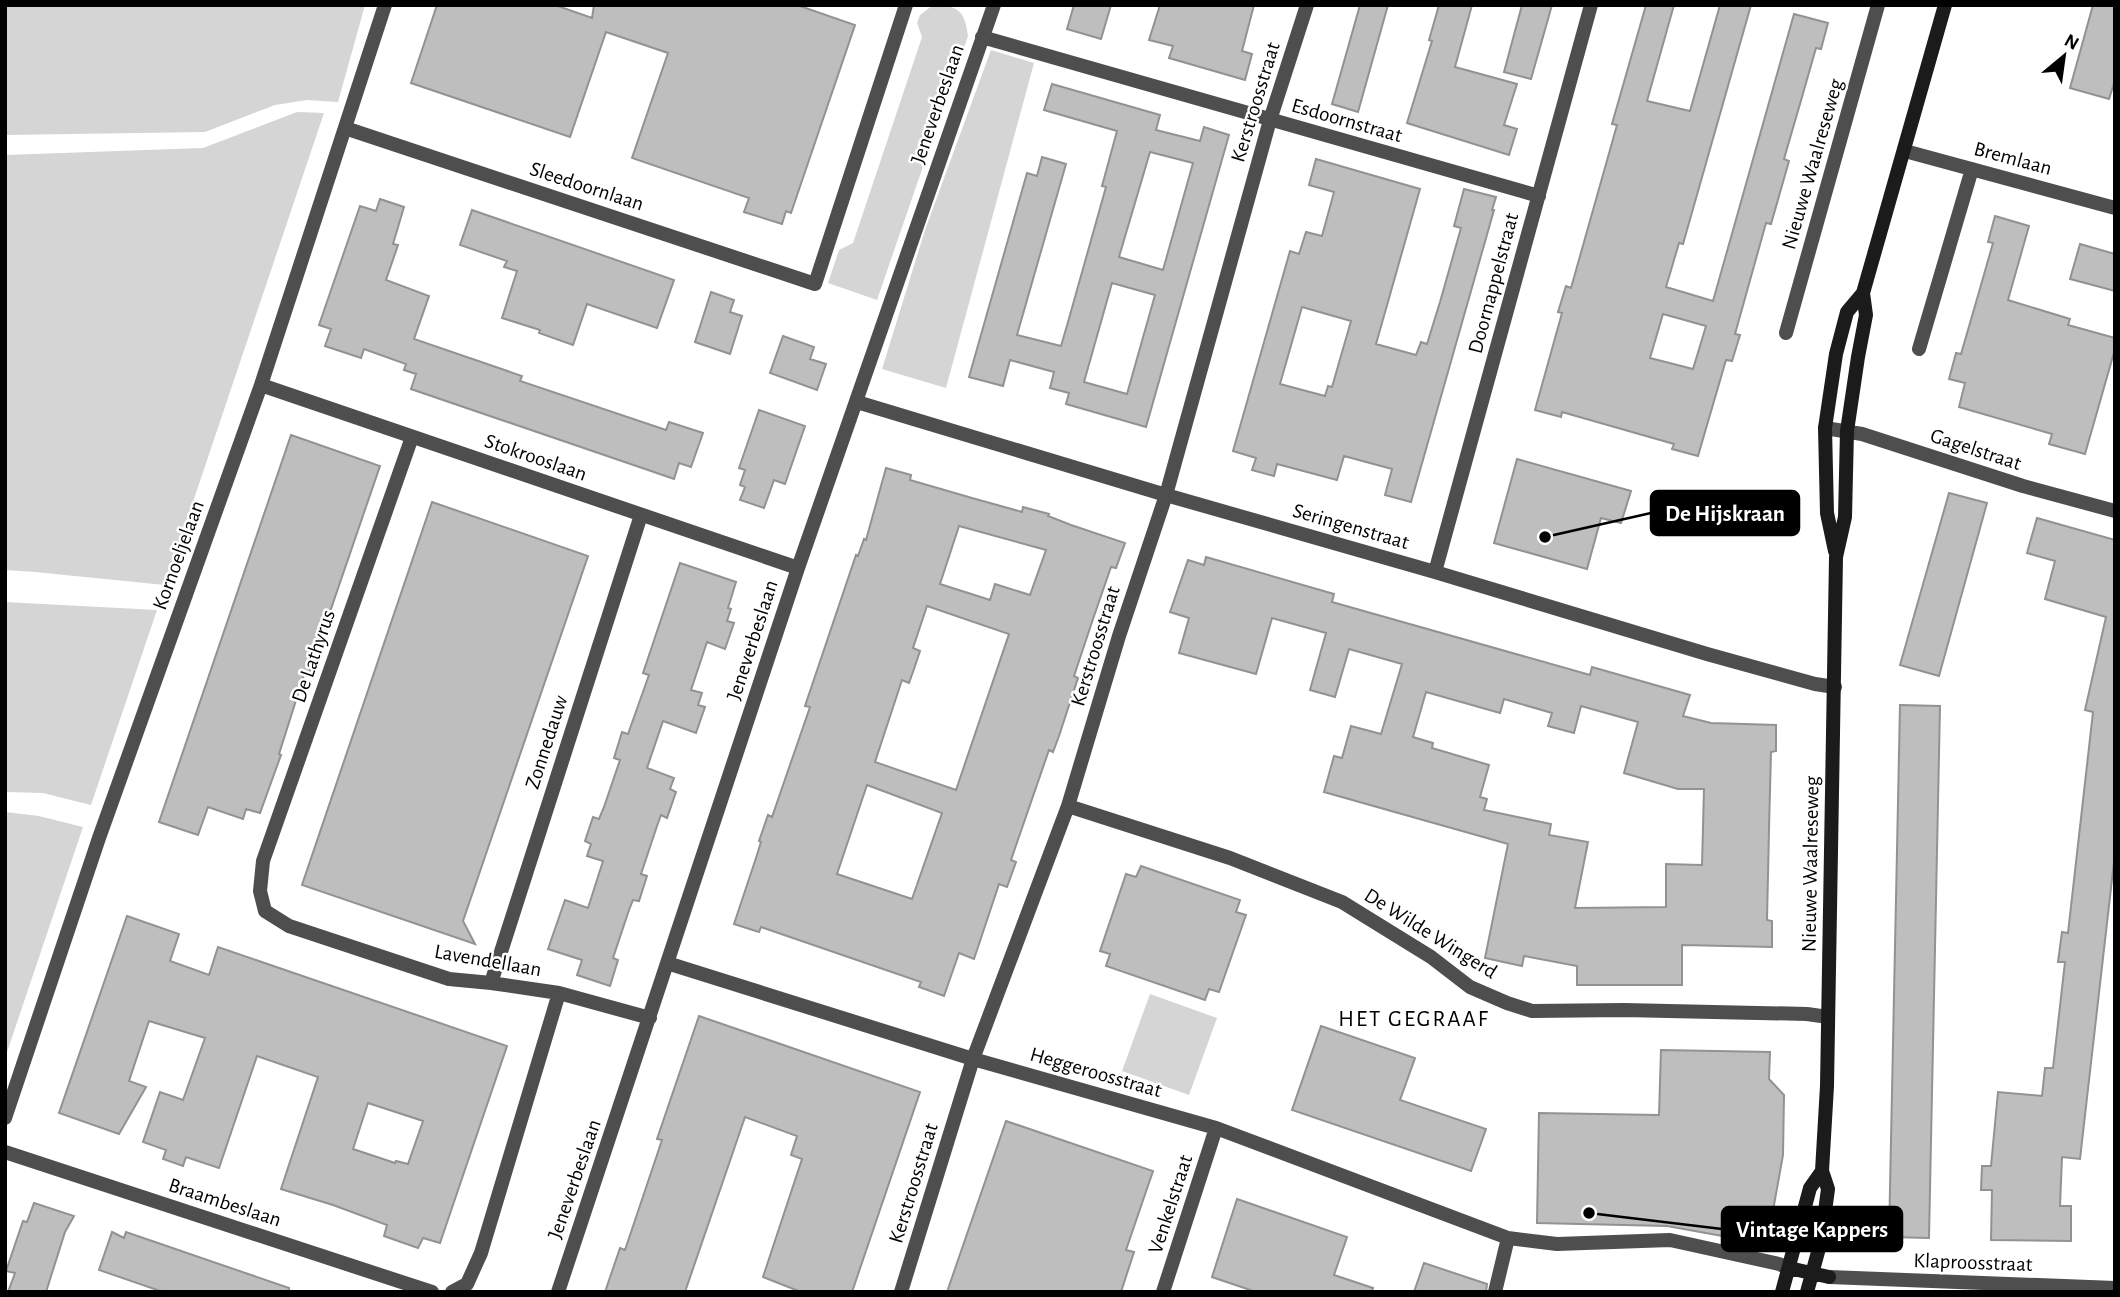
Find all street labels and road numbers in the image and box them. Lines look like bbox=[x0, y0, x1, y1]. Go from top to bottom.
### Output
street label: Kerstroosstraat bbox=[1227, 39, 1284, 165]
street label: Jeneverbeslaan bbox=[907, 42, 968, 167]
street label: Nieuwe Waalreseweg bbox=[1778, 76, 1847, 252]
street label: Esdoornstraat bbox=[1289, 95, 1405, 146]
street label: Bremlaan bbox=[1972, 138, 2054, 179]
street label: Sleedoornlaan bbox=[527, 158, 646, 215]
street label: Doornappelstraat bbox=[1465, 210, 1522, 356]
street label: Gagelstraat bbox=[1928, 425, 2024, 474]
street label: Stokrooslaan bbox=[482, 430, 590, 485]
street label: Kornoeljelaan bbox=[149, 498, 208, 613]
street label: Seringenstraat bbox=[1290, 500, 1412, 553]
street label: Jeneverbeslaan bbox=[723, 578, 782, 703]
street label: Kerstroosstraat bbox=[1067, 583, 1124, 709]
street label: De Lathyrus bbox=[288, 607, 339, 705]
street label: Zonnedauw bbox=[522, 693, 571, 791]
street label: Nieuwe Waalreseweg bbox=[1798, 775, 1823, 952]
street label: De Wilde Wingerd bbox=[1361, 884, 1501, 983]
street label: Lavendellaan bbox=[433, 941, 543, 980]
street label: Heggeroosstraat bbox=[1028, 1044, 1164, 1101]
street label: Jeneverbeslaan bbox=[544, 1117, 605, 1242]
street label: Kerstroosstraat bbox=[885, 1120, 942, 1246]
street label: Venkelstraat bbox=[1145, 1152, 1196, 1256]
street label: Braambeslaan bbox=[166, 1174, 284, 1231]
street label: Klaproosstraat bbox=[1913, 1250, 2033, 1275]

